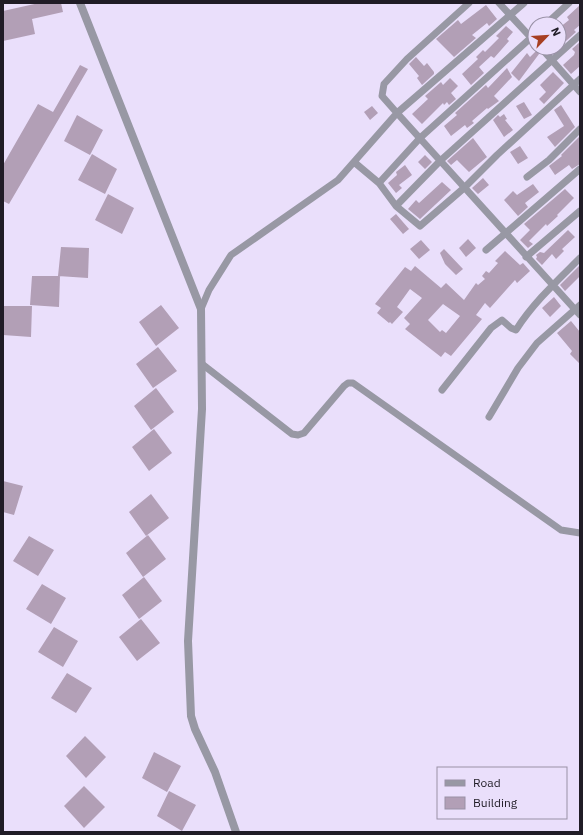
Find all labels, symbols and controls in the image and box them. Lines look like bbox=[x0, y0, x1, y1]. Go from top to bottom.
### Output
north arrow bbox=[527, 16, 567, 56]
text: N bbox=[548, 25, 564, 38]
legend bbox=[437, 767, 567, 819]
text: Road bbox=[473, 775, 501, 790]
text: Building bbox=[473, 795, 518, 810]

